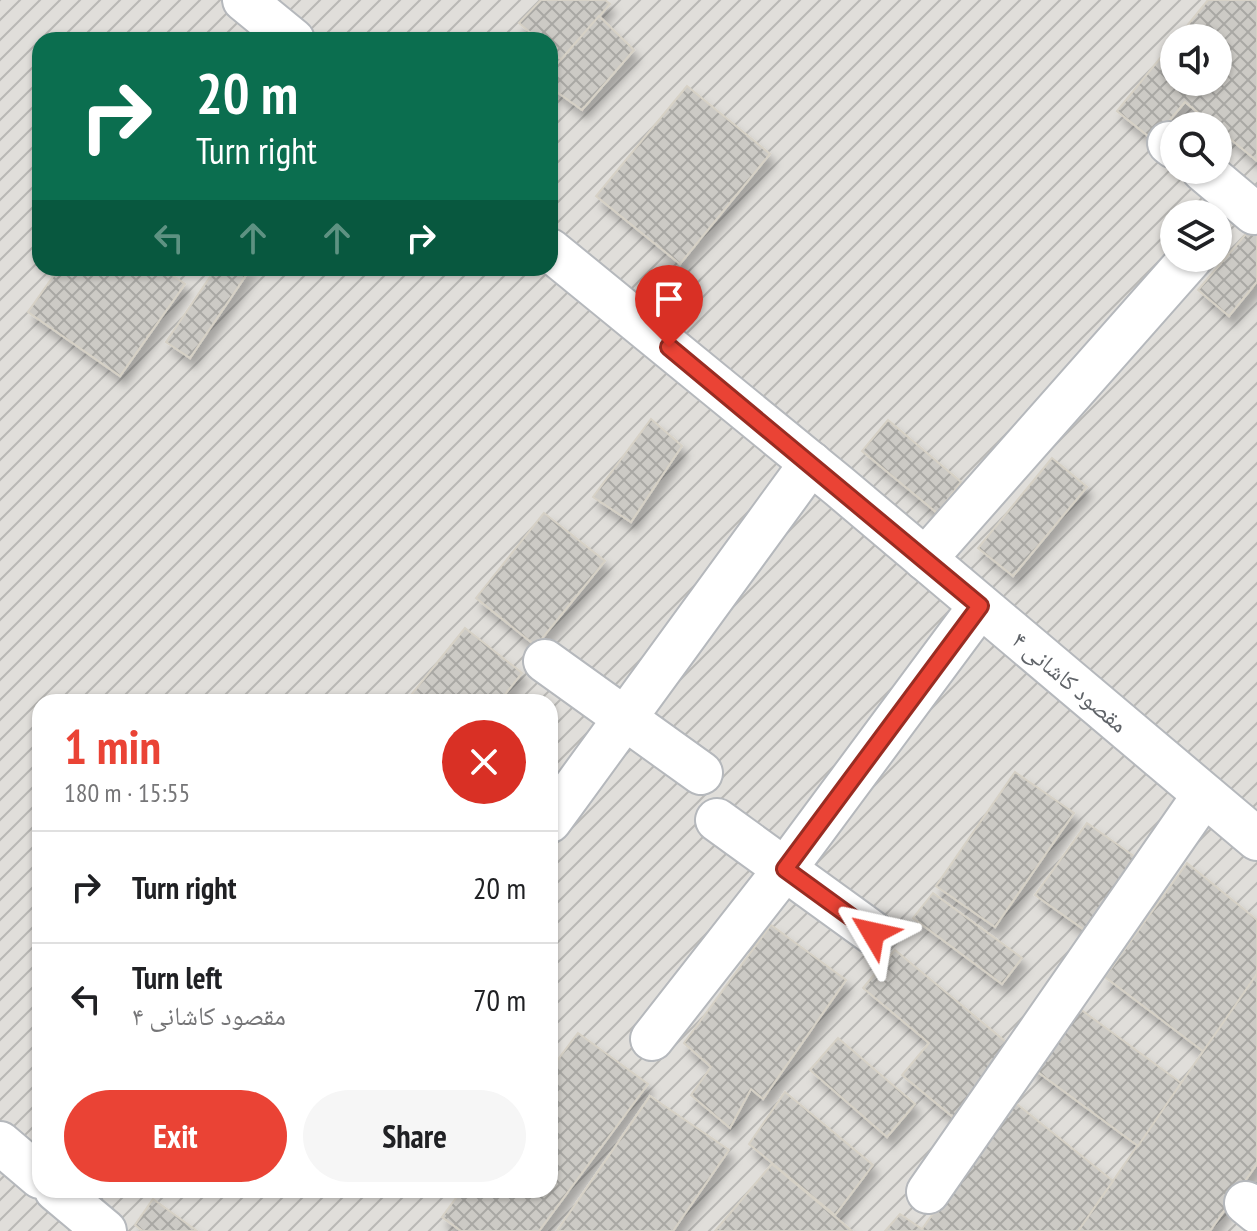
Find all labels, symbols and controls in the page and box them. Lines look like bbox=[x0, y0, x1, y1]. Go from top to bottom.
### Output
map controls bbox=[1160, 24, 1232, 272]
button: sound bbox=[1160, 24, 1232, 96]
text: 20 m bbox=[196, 57, 298, 129]
icon: right bbox=[64, 64, 168, 168]
button: search bbox=[1160, 112, 1232, 184]
text: Turn right bbox=[196, 127, 317, 174]
button: layers bbox=[1160, 200, 1232, 272]
icon: left bbox=[147, 216, 191, 260]
icon: ahead bbox=[231, 216, 275, 260]
icon: ahead bbox=[315, 216, 359, 260]
icon: right bbox=[399, 216, 443, 260]
pin bbox=[635, 265, 703, 347]
icon: arrive bbox=[647, 277, 691, 321]
street label: مقصود کاشانی ۴ bbox=[1006, 624, 1134, 740]
text: 1 min bbox=[64, 715, 161, 777]
button: close bbox=[442, 720, 526, 804]
text: 180 m · 15:55 bbox=[64, 776, 190, 809]
icon: right bbox=[64, 865, 108, 909]
text: Turn right bbox=[132, 868, 236, 907]
text: 20 m bbox=[473, 868, 526, 907]
position arrow bbox=[831, 891, 915, 975]
text: Turn left bbox=[132, 958, 222, 997]
icon: left bbox=[64, 977, 108, 1021]
text: 70 m bbox=[473, 980, 526, 1019]
text: مقصود کاشانی ۴ bbox=[132, 999, 286, 1032]
button: Exit bbox=[64, 1090, 287, 1182]
button: Share bbox=[303, 1090, 526, 1182]

